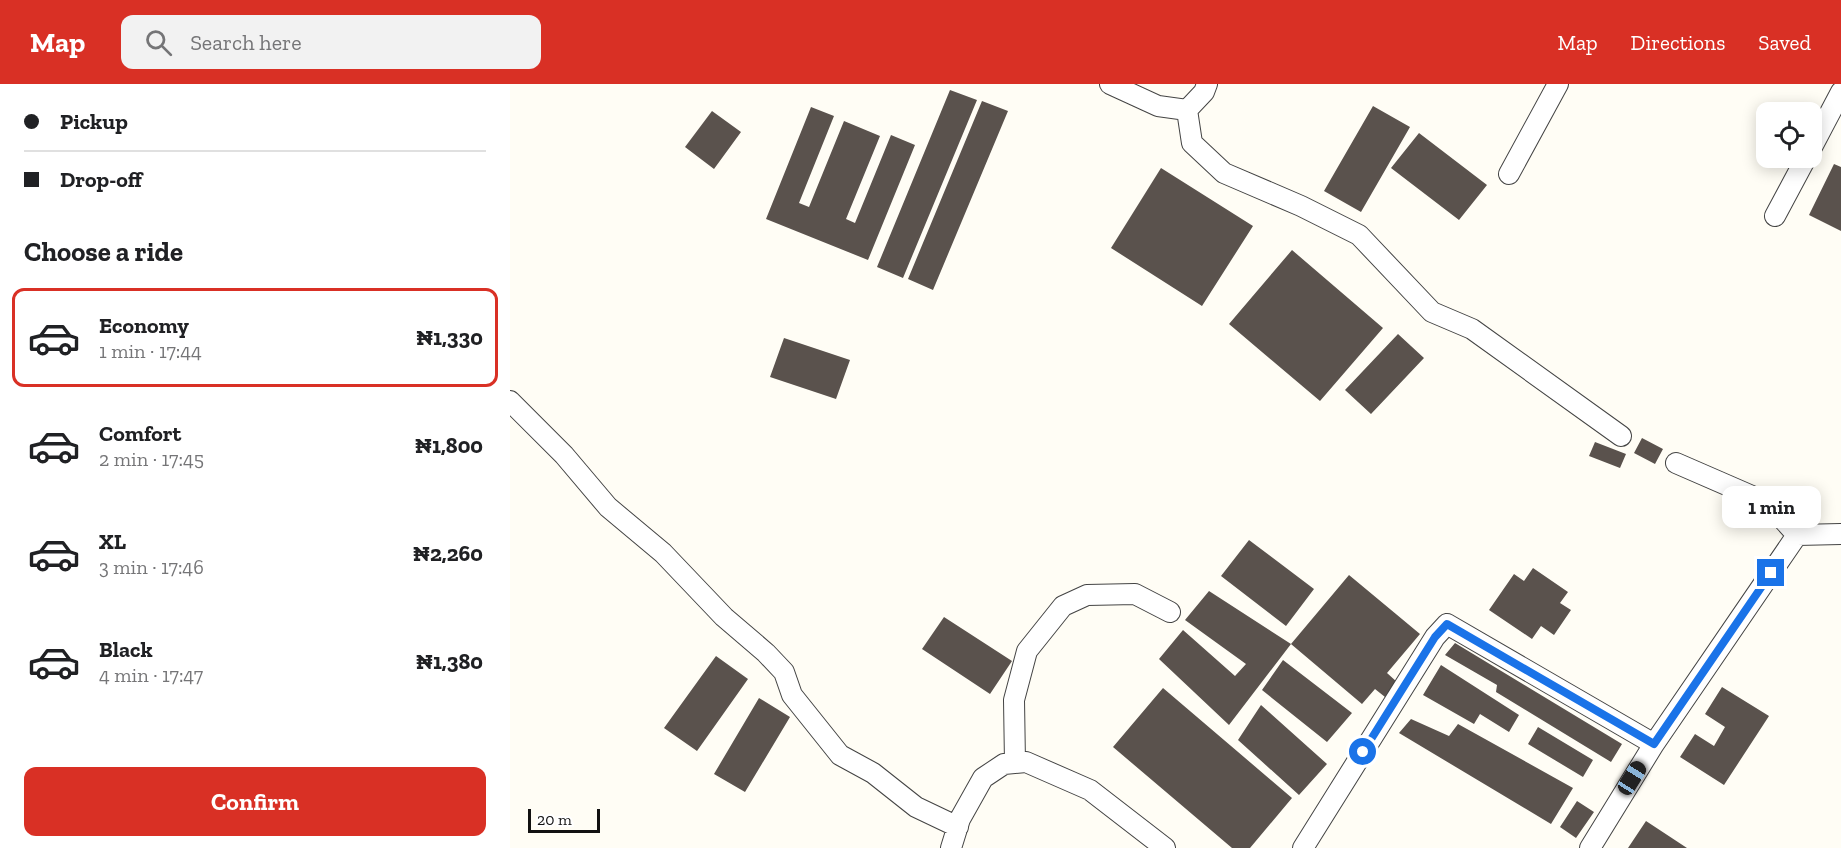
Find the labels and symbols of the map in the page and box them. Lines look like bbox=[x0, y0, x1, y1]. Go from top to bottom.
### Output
callout: 1 min bbox=[1722, 486, 1820, 528]
route end bbox=[1757, 559, 1784, 586]
route start bbox=[1349, 738, 1376, 765]
car bbox=[1615, 758, 1649, 798]
scale bar bbox=[528, 806, 600, 834]

